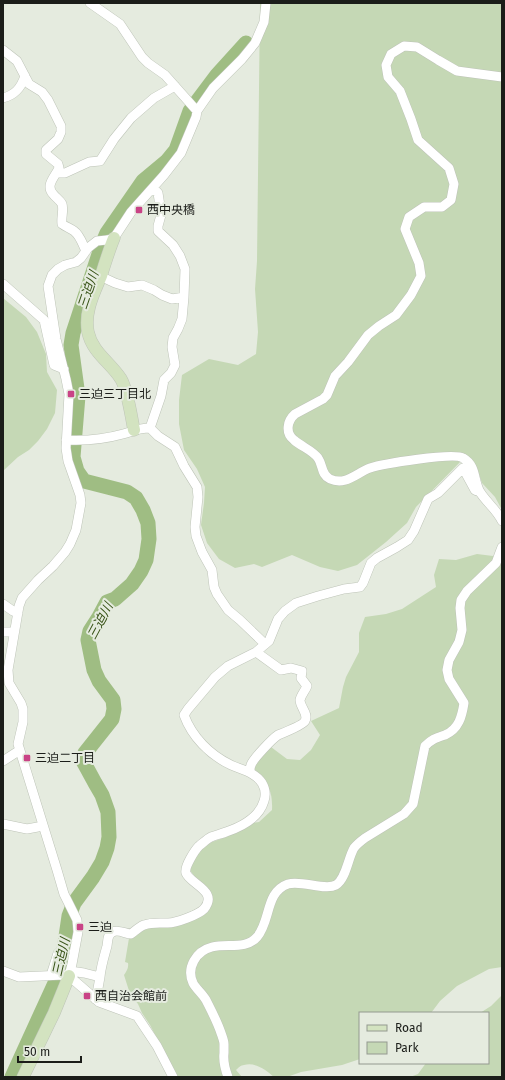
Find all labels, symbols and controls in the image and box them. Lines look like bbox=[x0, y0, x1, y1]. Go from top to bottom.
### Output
place label: 西中央橋 bbox=[147, 203, 195, 217]
marker: 西中央橋 bbox=[134, 205, 144, 215]
water label: 三迫川 bbox=[75, 267, 102, 311]
place label: 三迫三丁目北 bbox=[79, 387, 151, 401]
marker: 三迫三丁目北 bbox=[66, 389, 76, 399]
water label: 三迫川 bbox=[84, 599, 117, 642]
place label: 三迫二丁目 bbox=[35, 751, 95, 765]
marker: 三迫二丁目 bbox=[22, 753, 32, 763]
place label: 三迫 bbox=[88, 920, 112, 934]
marker: 三迫 bbox=[75, 922, 85, 932]
water label: 三迫川 bbox=[49, 934, 73, 978]
place label: 西自治会館前 bbox=[95, 989, 167, 1003]
marker: 西自治会館前 bbox=[82, 991, 92, 1001]
legend bbox=[359, 1012, 489, 1064]
text: Road bbox=[395, 1021, 423, 1035]
scale bar bbox=[18, 1038, 81, 1064]
text: Park bbox=[395, 1041, 419, 1055]
text: 50 m bbox=[24, 1045, 50, 1059]

